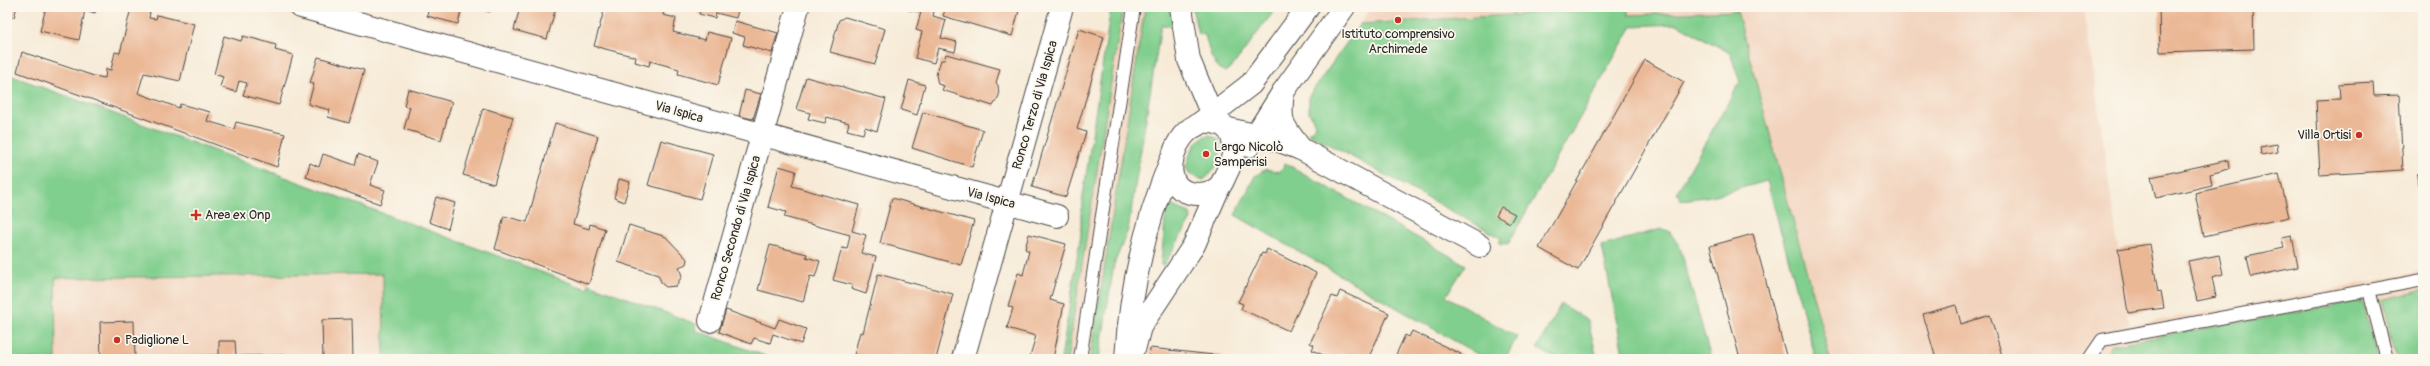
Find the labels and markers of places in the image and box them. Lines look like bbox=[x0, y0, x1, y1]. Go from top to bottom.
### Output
marker: Istituto comprensivo Archimede bbox=[1393, 15, 1403, 25]
place label: Istituto comprensivo Archimede bbox=[1341, 26, 1455, 57]
place label: Villa Ortisi bbox=[2297, 127, 2351, 143]
marker: Villa Ortisi bbox=[2354, 130, 2364, 140]
place label: Largo Nicolò Samperisi bbox=[1214, 139, 1283, 170]
marker: Largo Nicolò Samperisi bbox=[1201, 149, 1211, 159]
place label: Area ex Onp bbox=[205, 207, 271, 223]
marker: Area ex Onp bbox=[190, 209, 202, 221]
place label: Padiglione L bbox=[125, 332, 189, 348]
marker: Padiglione L bbox=[112, 335, 122, 345]

